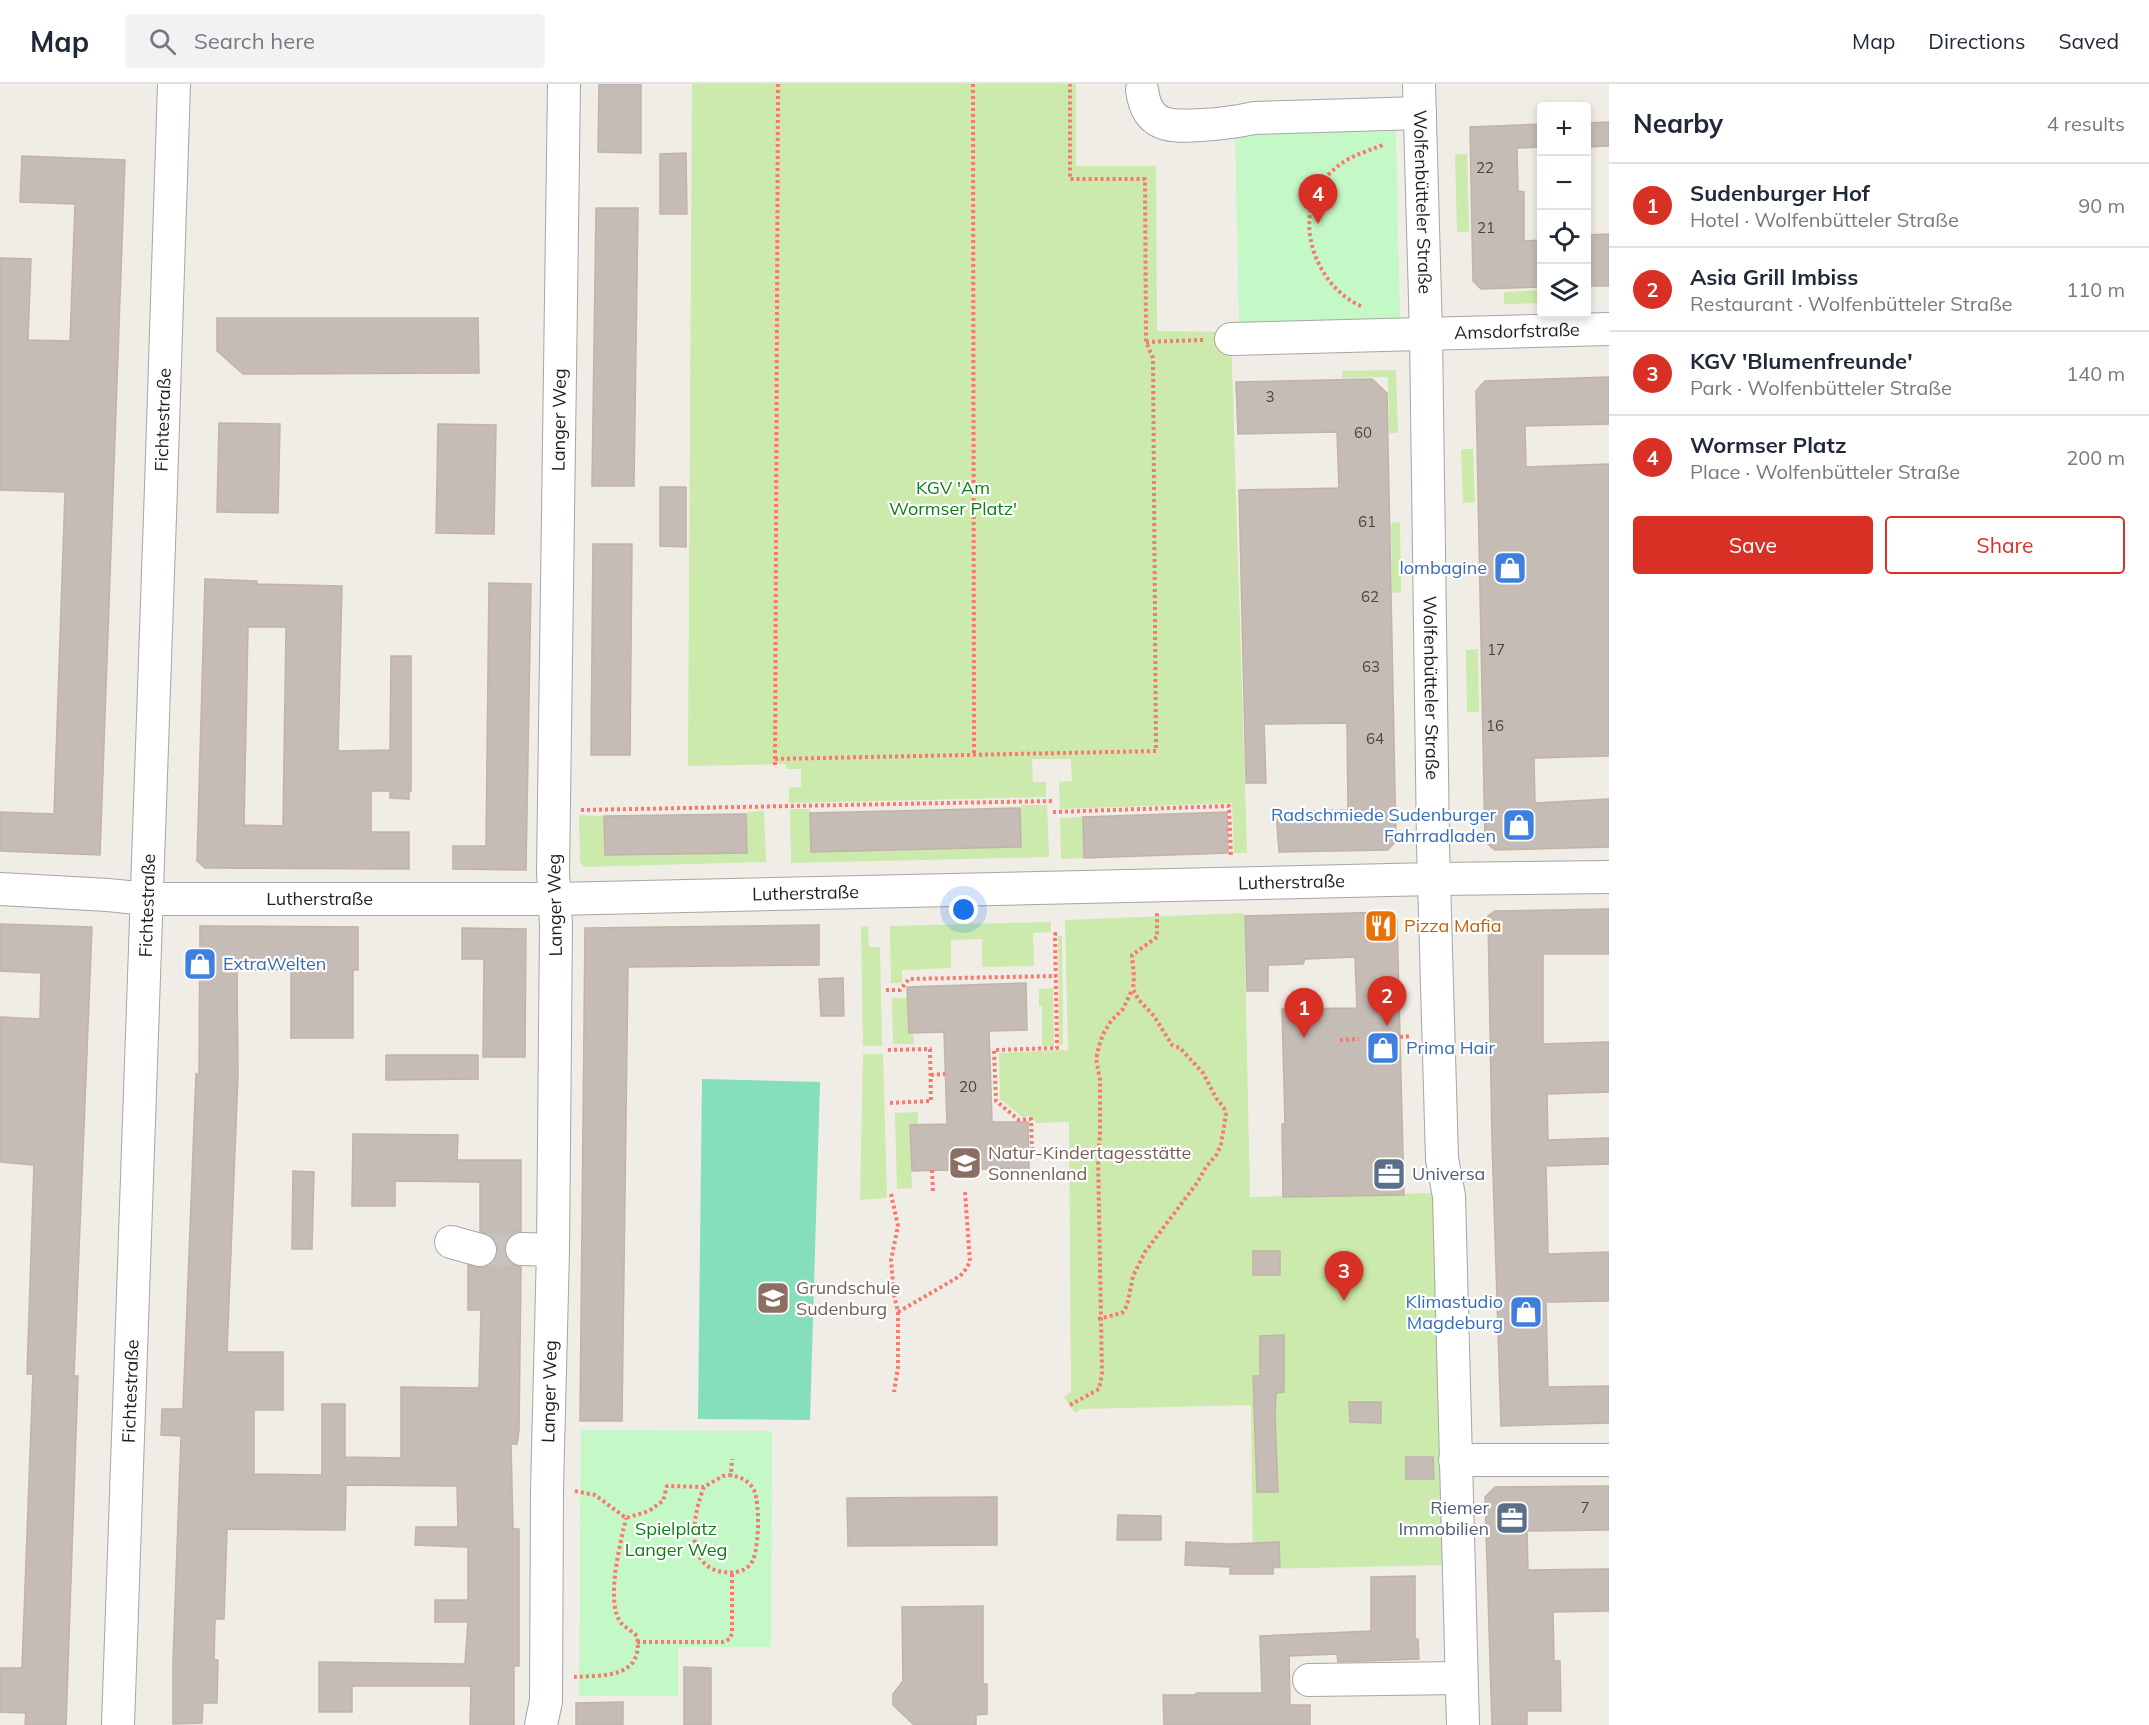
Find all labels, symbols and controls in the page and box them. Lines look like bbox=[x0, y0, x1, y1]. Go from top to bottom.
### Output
search box bbox=[125, 14, 545, 68]
text: Map bbox=[30, 24, 89, 59]
icon: search bbox=[146, 25, 179, 58]
text: Search here bbox=[194, 27, 315, 55]
text: Map bbox=[1852, 28, 1895, 54]
text: Directions bbox=[1928, 28, 2025, 54]
text: Saved bbox=[2058, 28, 2119, 54]
map controls bbox=[1537, 102, 1591, 318]
button: + bbox=[1537, 102, 1591, 156]
text: Nearby bbox=[1633, 107, 1723, 140]
street label: Wolfenbütteler Straße bbox=[1409, 109, 1437, 294]
text: 4 results bbox=[2047, 111, 2125, 136]
button: − bbox=[1537, 156, 1591, 210]
house number: 22 bbox=[1476, 158, 1494, 177]
pin: 4 bbox=[1298, 174, 1338, 224]
text: Sudenburger Hof bbox=[1690, 179, 1870, 207]
text: 1 bbox=[1647, 193, 1659, 218]
text: 90 m bbox=[2078, 193, 2125, 218]
text: Hotel · Wolfenbütteler Straße bbox=[1690, 207, 1959, 232]
button: locate bbox=[1537, 210, 1591, 264]
house number: 21 bbox=[1477, 218, 1495, 237]
text: Asia Grill Imbiss bbox=[1690, 263, 1858, 291]
button: layers bbox=[1537, 264, 1591, 318]
text: 2 bbox=[1647, 277, 1659, 302]
text: 110 m bbox=[2066, 277, 2125, 302]
text: Restaurant · Wolfenbütteler Straße bbox=[1690, 291, 2012, 316]
street label: Amsdorfstraße bbox=[1454, 318, 1580, 344]
text: KGV 'Blumenfreunde' bbox=[1690, 347, 1913, 375]
text: 3 bbox=[1647, 361, 1659, 386]
text: 140 m bbox=[2066, 361, 2125, 386]
street label: Fichtestraße bbox=[149, 368, 176, 472]
street label: Langer Weg bbox=[547, 368, 571, 471]
text: Park · Wolfenbütteler Straße bbox=[1690, 375, 1952, 400]
house number: 3 bbox=[1265, 387, 1275, 406]
house number: 60 bbox=[1354, 423, 1372, 442]
text: Wormser Platz bbox=[1690, 431, 1846, 459]
text: 4 bbox=[1647, 445, 1659, 470]
text: 200 m bbox=[2066, 445, 2125, 470]
text: Place · Wolfenbütteler Straße bbox=[1690, 459, 1960, 484]
park label: KGV 'Am Wormser Platz' bbox=[889, 476, 1017, 520]
house number: 61 bbox=[1358, 512, 1376, 531]
button: Save bbox=[1633, 516, 1873, 574]
button: Share bbox=[1885, 516, 2125, 574]
shop icon: lombagine bbox=[1492, 550, 1528, 586]
place label: lombagine bbox=[1400, 556, 1487, 579]
house number: 62 bbox=[1361, 587, 1379, 606]
street label: Wolfenbütteler Straße bbox=[1419, 596, 1444, 780]
house number: 17 bbox=[1487, 640, 1505, 659]
house number: 63 bbox=[1362, 657, 1380, 676]
house number: 16 bbox=[1486, 716, 1504, 735]
house number: 64 bbox=[1366, 729, 1384, 748]
place label: Radschmiede Sudenburger Fahrradladen bbox=[1271, 803, 1496, 847]
shop icon: Radschmiede Sudenburger Fahrradladen bbox=[1501, 807, 1537, 843]
street label: Fichtestraße bbox=[134, 853, 160, 958]
street label: Langer Weg bbox=[542, 853, 567, 957]
street label: Lutherstraße bbox=[1238, 869, 1345, 894]
street label: Lutherstraße bbox=[752, 880, 859, 905]
street label: Lutherstraße bbox=[266, 887, 373, 910]
your location bbox=[949, 895, 978, 924]
restaurant icon: Pizza Mafia bbox=[1363, 908, 1399, 944]
place label: Pizza Mafia bbox=[1404, 914, 1501, 937]
shop icon: ExtraWelten bbox=[182, 946, 218, 982]
place label: ExtraWelten bbox=[223, 952, 326, 975]
pin: 2 bbox=[1368, 976, 1406, 1026]
pin: 1 bbox=[1284, 988, 1324, 1038]
shop icon: Prima Hair bbox=[1365, 1030, 1401, 1066]
place label: Prima Hair bbox=[1406, 1036, 1496, 1059]
house number: 20 bbox=[959, 1077, 977, 1096]
place label: Natur-Kindertagesstätte Sonnenland bbox=[988, 1141, 1191, 1185]
school or university icon: Natur-Kindertagesstätte Sonnenland bbox=[947, 1145, 983, 1181]
office icon: Universa bbox=[1371, 1156, 1407, 1192]
place label: Universa bbox=[1412, 1162, 1485, 1185]
pin: 3 bbox=[1324, 1252, 1364, 1301]
place label: Grundschule Sudenburg bbox=[796, 1276, 900, 1320]
school or university icon: Grundschule Sudenburg bbox=[755, 1280, 791, 1316]
place label: Klimastudio Magdeburg bbox=[1406, 1290, 1503, 1334]
shop icon: Klimastudio Magdeburg bbox=[1508, 1294, 1544, 1330]
street label: Fichtestraße bbox=[117, 1339, 144, 1443]
street label: Langer Weg bbox=[536, 1340, 562, 1443]
place label: Riemer Immobilien bbox=[1398, 1496, 1489, 1540]
house number: 7 bbox=[1580, 1498, 1590, 1517]
office icon: Riemer Immobilien bbox=[1494, 1500, 1530, 1536]
park label: Spielplatz Langer Weg bbox=[625, 1517, 727, 1561]

